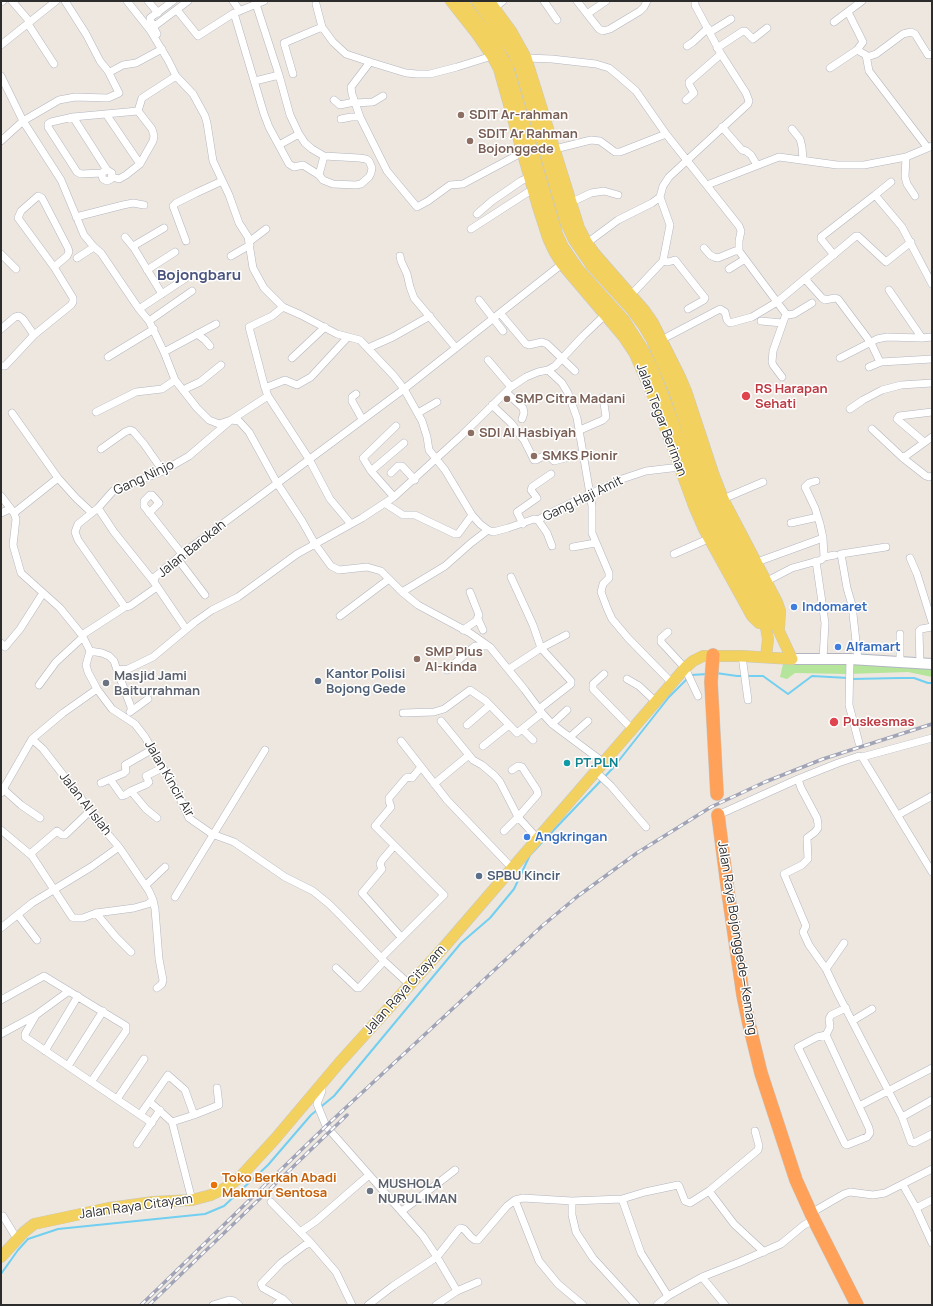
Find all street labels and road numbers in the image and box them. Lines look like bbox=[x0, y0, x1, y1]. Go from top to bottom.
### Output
street label: Jalan Tegar Beriman bbox=[632, 361, 690, 479]
street label: Gang Ninjo bbox=[111, 457, 177, 499]
street label: Gang Haji Amit bbox=[541, 473, 625, 525]
street label: Jalan Barokah bbox=[155, 517, 229, 581]
street label: Jalan Kincir Air bbox=[141, 738, 197, 820]
street label: Jalan Al Islah bbox=[56, 769, 114, 839]
street label: Jalan Raya Bojonggede—Kemang bbox=[714, 840, 760, 1036]
street label: Jalan Raya Citayam bbox=[361, 942, 449, 1038]
street label: Jalan Raya Citayam bbox=[78, 1191, 194, 1223]

